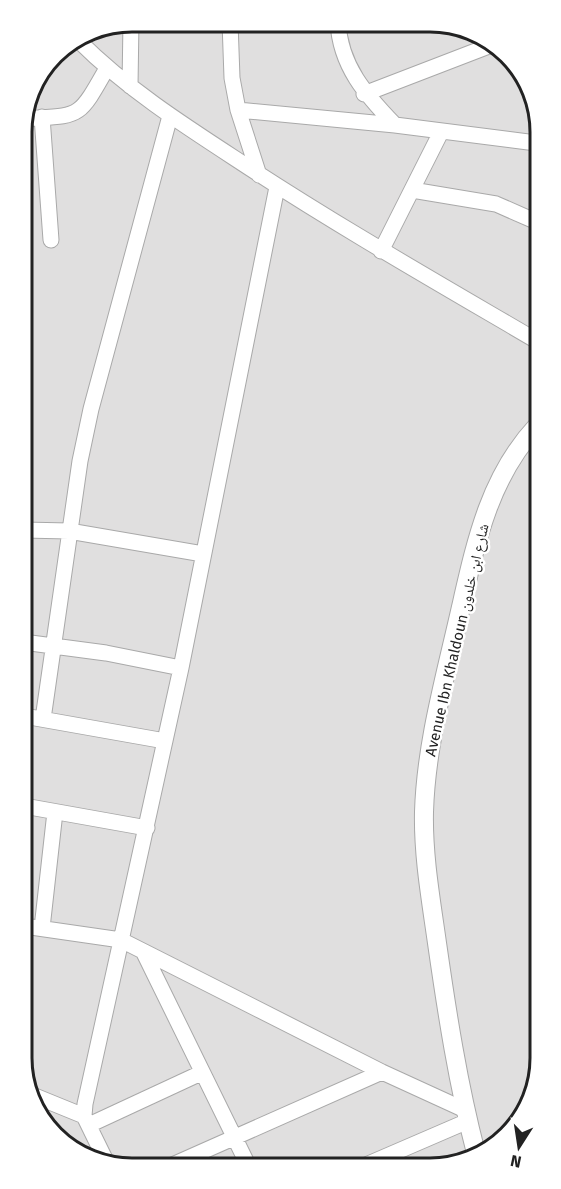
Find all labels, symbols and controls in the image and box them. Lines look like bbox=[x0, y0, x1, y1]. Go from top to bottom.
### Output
street label: Avenue Ibn Khaldoun شارع ابن خلدون bbox=[421, 522, 494, 758]
north arrow bbox=[489, 1117, 549, 1177]
text: N bbox=[509, 1151, 523, 1172]

